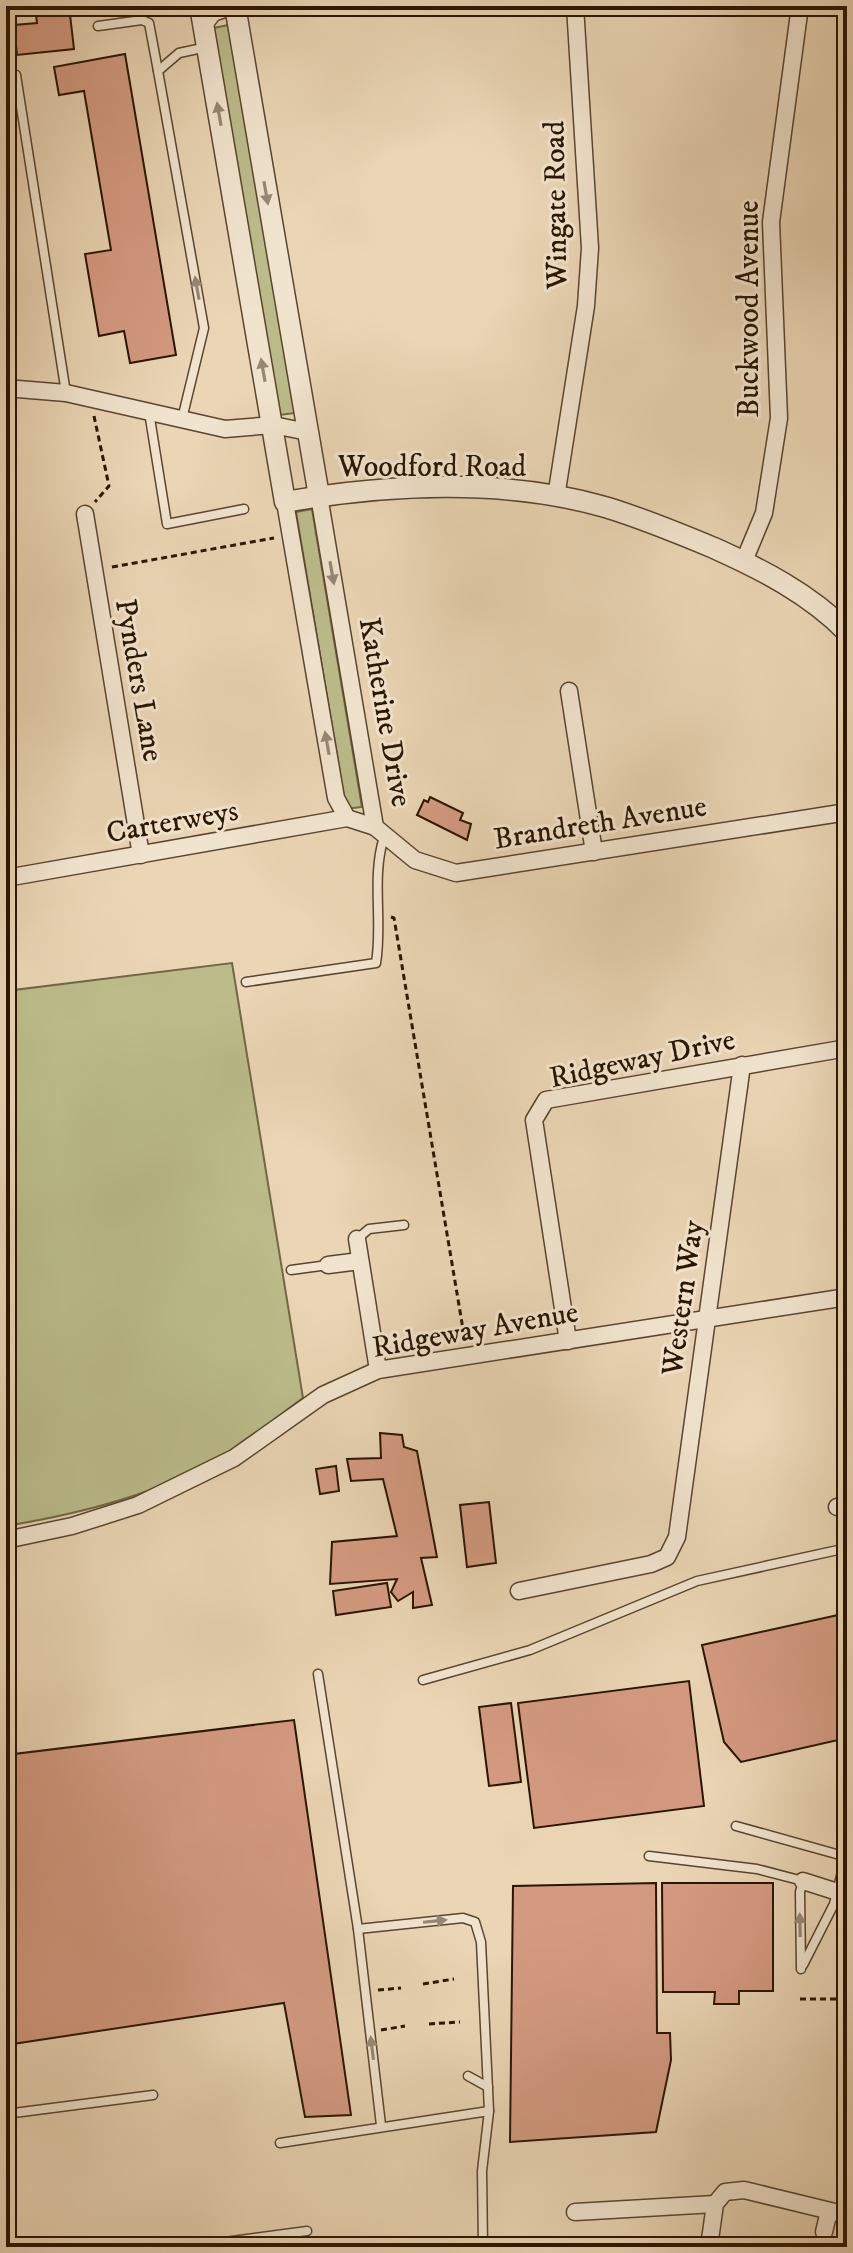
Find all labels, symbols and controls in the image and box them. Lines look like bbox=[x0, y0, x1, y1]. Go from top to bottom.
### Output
one-way arrow bbox=[212, 101, 224, 126]
street label: Wingate Road bbox=[537, 120, 576, 291]
one-way arrow bbox=[261, 181, 273, 206]
street label: Buckwood Avenue bbox=[731, 200, 768, 418]
one-way arrow bbox=[191, 276, 203, 301]
one-way arrow bbox=[257, 357, 269, 382]
street label: Woodford Road bbox=[337, 449, 526, 486]
one-way arrow bbox=[327, 561, 339, 586]
street label: Pynders Lane bbox=[106, 596, 171, 765]
street label: Katherine Drive bbox=[350, 615, 419, 810]
one-way arrow bbox=[320, 731, 332, 756]
street label: Brandreth Avenue bbox=[491, 788, 709, 859]
street label: Carterweys bbox=[103, 793, 241, 852]
street label: Ridgeway Drive bbox=[546, 1022, 739, 1097]
street label: Western Way bbox=[654, 1217, 713, 1379]
street label: Ridgeway Avenue bbox=[369, 1294, 581, 1367]
one-way arrow bbox=[794, 1912, 806, 1937]
one-way arrow bbox=[423, 1914, 448, 1927]
one-way arrow bbox=[365, 2035, 378, 2060]

